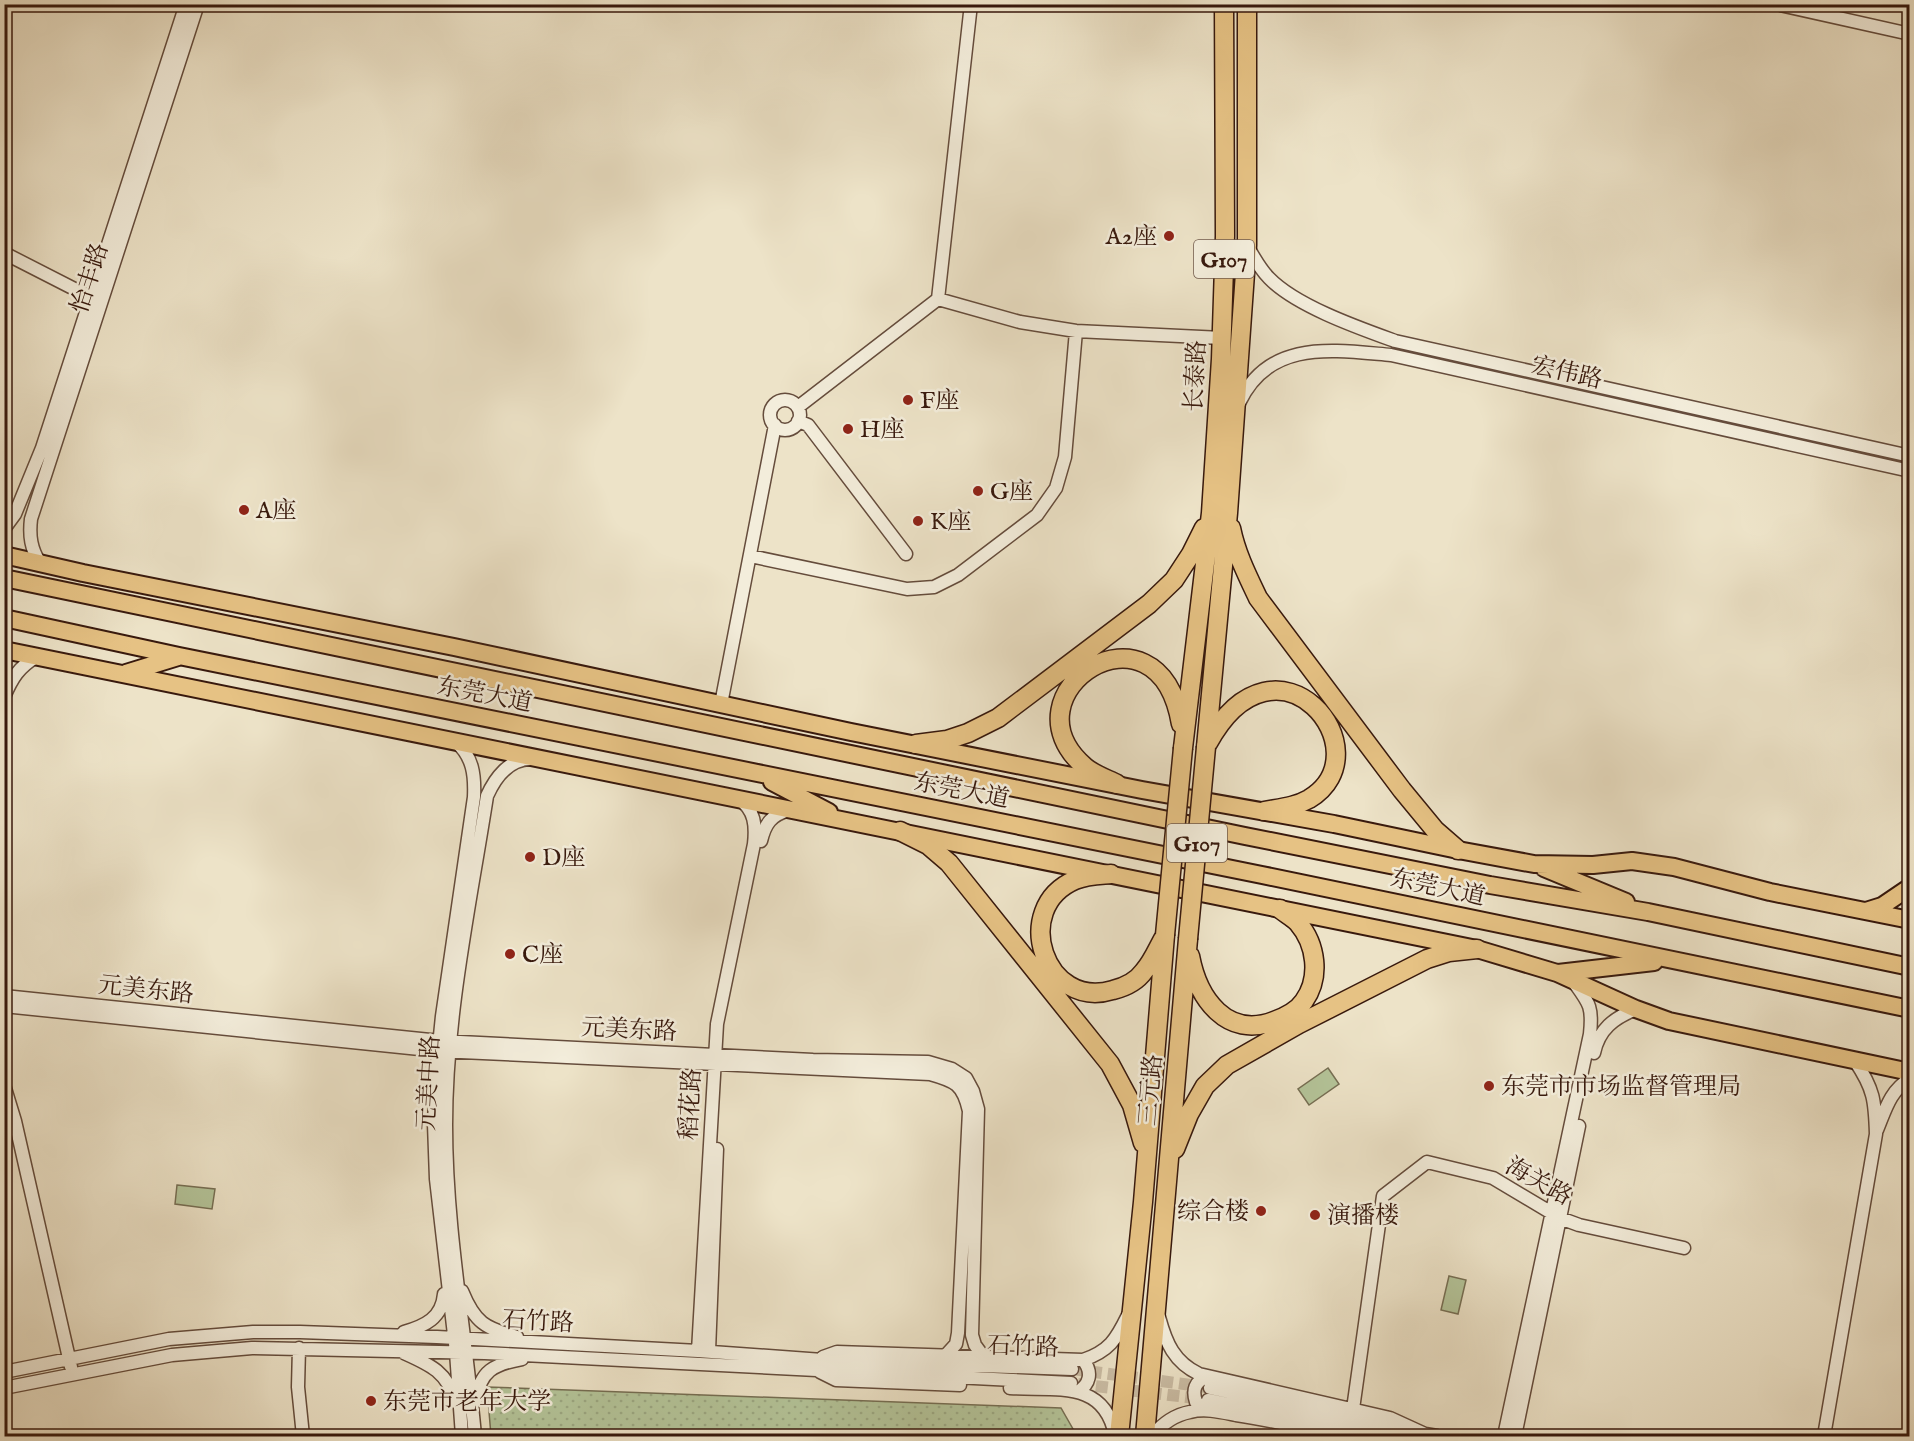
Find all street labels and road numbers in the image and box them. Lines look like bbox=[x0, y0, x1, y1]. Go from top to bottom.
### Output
street label: 怡丰路 bbox=[65, 239, 116, 317]
road number: G107 bbox=[1194, 240, 1254, 278]
street label: 长泰路 bbox=[1179, 339, 1214, 413]
street label: 宏伟路 bbox=[1528, 350, 1605, 397]
street label: 东莞大道 bbox=[435, 671, 535, 720]
street label: 东莞大道 bbox=[912, 767, 1012, 816]
road number: G107 bbox=[1167, 824, 1227, 862]
street label: 东莞大道 bbox=[1388, 863, 1488, 914]
street label: 元美东路 bbox=[96, 970, 195, 1011]
street label: 元美东路 bbox=[580, 1013, 678, 1048]
street label: 元美中路 bbox=[412, 1034, 447, 1132]
street label: 三元路 bbox=[1133, 1053, 1170, 1127]
street label: 稻花路 bbox=[674, 1067, 709, 1141]
street label: 海关路 bbox=[1499, 1151, 1577, 1213]
street label: 石竹路 bbox=[501, 1305, 575, 1340]
street label: 石竹路 bbox=[986, 1331, 1059, 1364]

